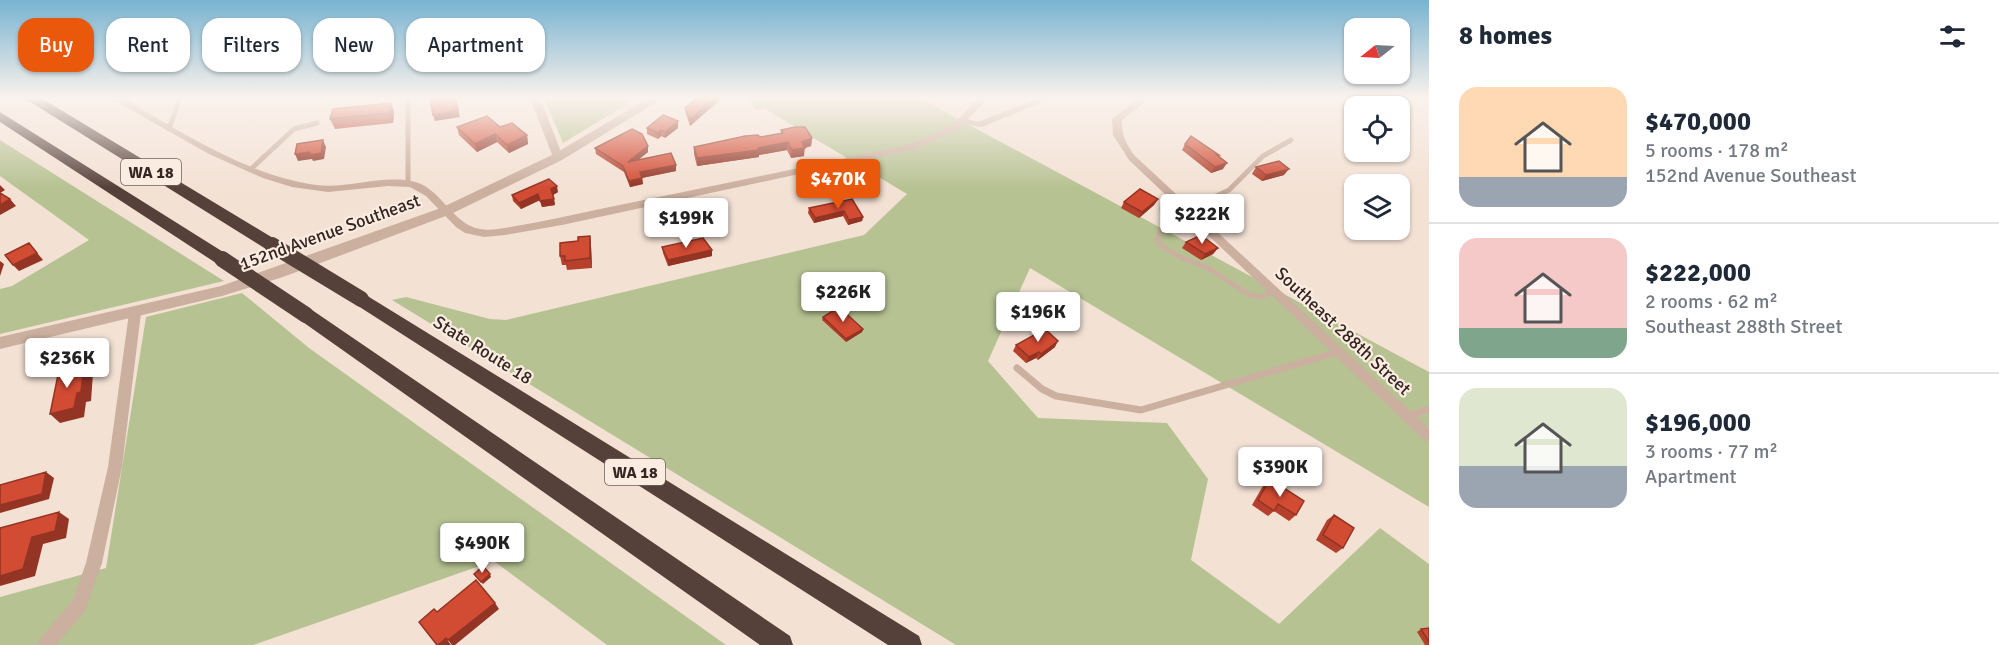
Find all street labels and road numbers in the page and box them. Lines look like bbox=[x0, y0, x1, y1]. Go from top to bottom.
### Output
road number: WA 18 bbox=[121, 159, 181, 185]
street label: 152nd Avenue Southeast bbox=[237, 189, 423, 275]
street label: Southeast 288th Street bbox=[1271, 262, 1415, 400]
street label: State Route 18 bbox=[429, 311, 537, 389]
road number: WA 18 bbox=[605, 459, 665, 485]

